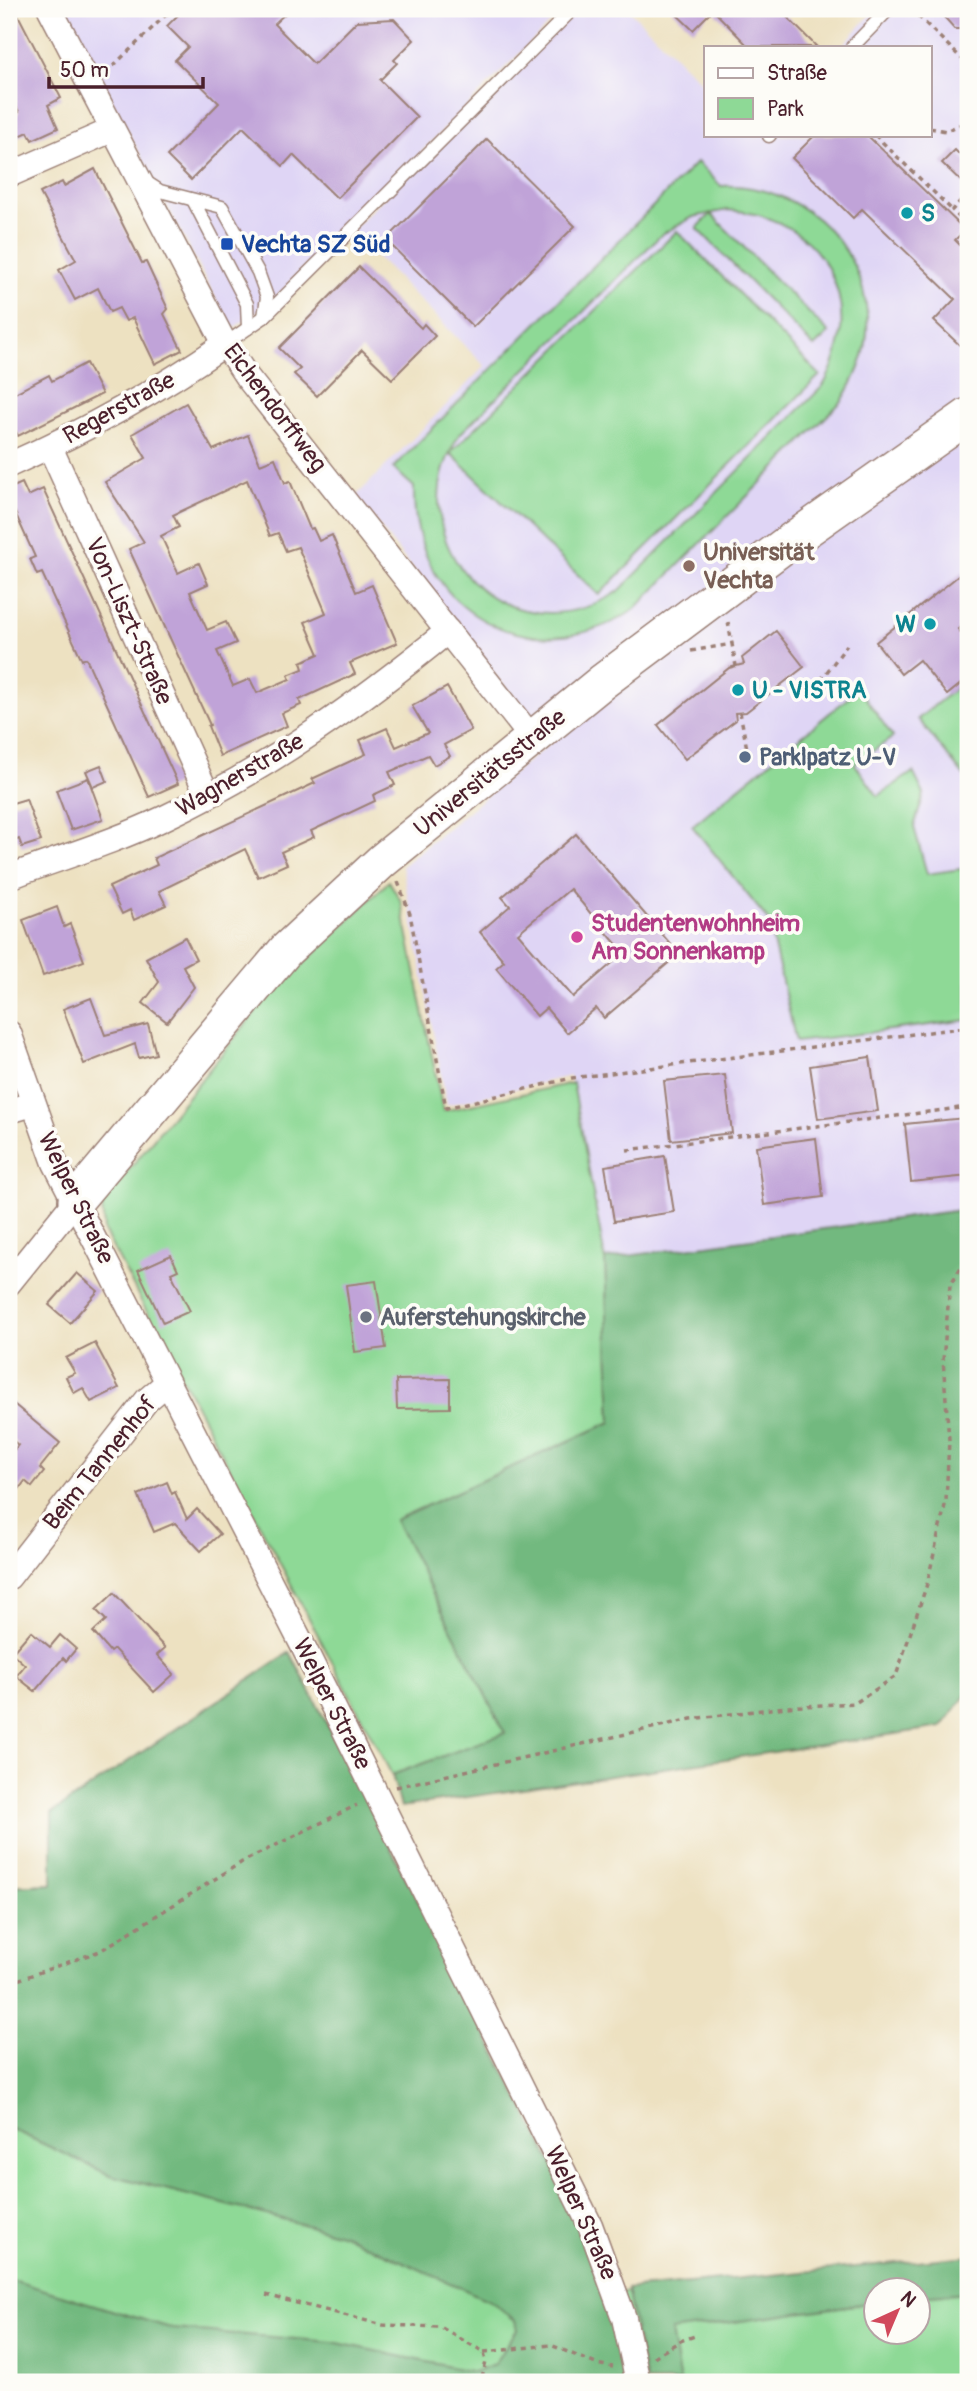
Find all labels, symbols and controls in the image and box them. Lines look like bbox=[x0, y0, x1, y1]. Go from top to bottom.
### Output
scale bar bbox=[49, 46, 203, 90]
legend bbox=[704, 46, 932, 136]
text: 50 m bbox=[60, 57, 109, 84]
text: Straße bbox=[767, 60, 827, 87]
text: Park bbox=[767, 96, 804, 123]
place label: S bbox=[921, 199, 935, 228]
marker: S bbox=[899, 205, 915, 221]
place label: Vechta SZ Süd bbox=[241, 230, 390, 259]
marker: Vechta SZ Süd bbox=[219, 236, 235, 252]
street label: Eichendorffweg bbox=[217, 338, 333, 478]
street label: Regerstraße bbox=[58, 365, 180, 451]
street label: Von-Liszt-Straße bbox=[79, 533, 179, 709]
place label: Universität Vechta bbox=[703, 538, 816, 595]
marker: Universität Vechta bbox=[681, 558, 697, 574]
place label: W bbox=[896, 610, 916, 639]
marker: W bbox=[922, 616, 938, 632]
place label: U - VISTRA bbox=[752, 676, 867, 705]
marker: U - VISTRA bbox=[730, 682, 746, 698]
street label: Universitätsstraße bbox=[408, 703, 572, 843]
street label: Wagnerstraße bbox=[171, 727, 309, 823]
place label: Parklpatz U-V bbox=[759, 743, 896, 772]
marker: Parklpatz U-V bbox=[737, 749, 753, 765]
place label: Studentenwohnheim Am Sonnenkamp bbox=[591, 909, 800, 966]
marker: Studentenwohnheim Am Sonnenkamp bbox=[569, 929, 585, 945]
street label: Welper Straße bbox=[32, 1127, 121, 1269]
place label: Auferstehungskirche bbox=[380, 1303, 587, 1332]
marker: Auferstehungskirche bbox=[358, 1309, 374, 1325]
street label: Beim Tannenhof bbox=[37, 1390, 163, 1536]
street label: Welper Straße bbox=[287, 1634, 378, 1775]
street label: Welper Straße bbox=[539, 2142, 623, 2284]
north arrow bbox=[862, 2276, 932, 2346]
text: N bbox=[895, 2286, 921, 2313]

